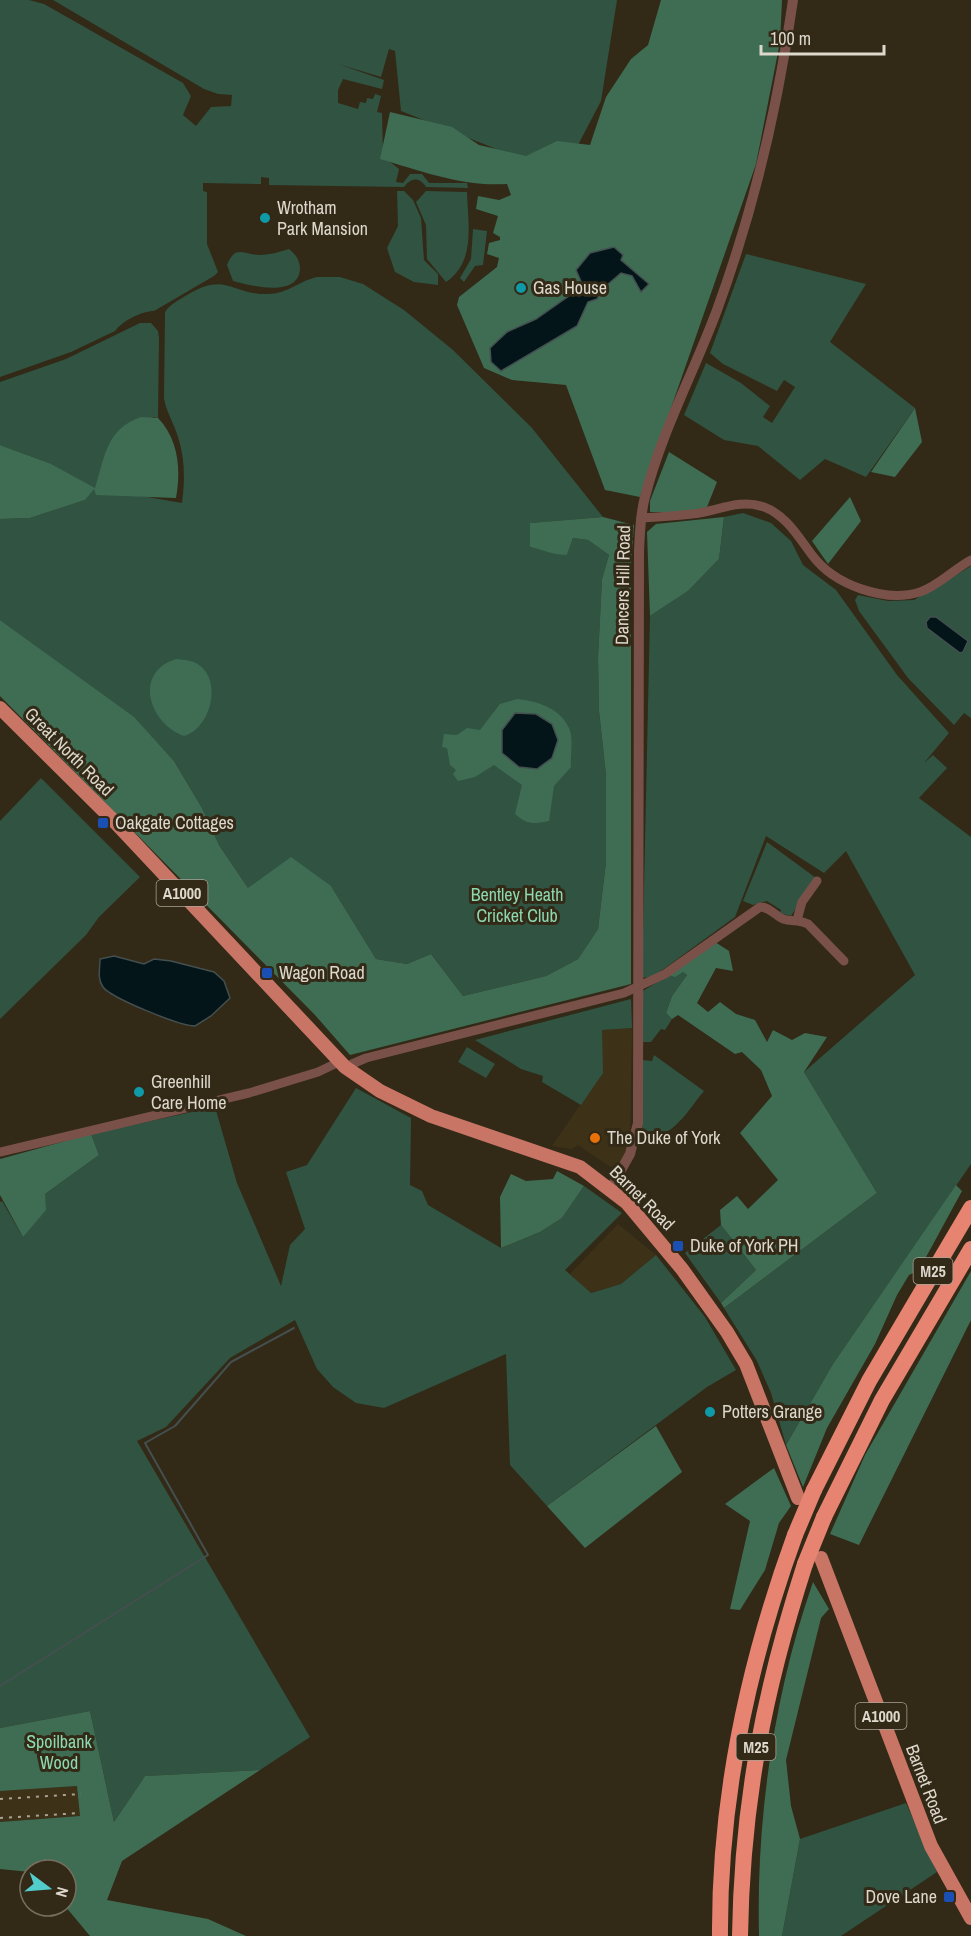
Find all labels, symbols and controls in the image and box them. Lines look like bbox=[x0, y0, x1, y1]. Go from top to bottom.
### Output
scale bar bbox=[761, 18, 884, 56]
text: 100 m bbox=[770, 26, 811, 51]
place label: Wrotham Park Mansion bbox=[277, 195, 368, 241]
marker: Wrotham Park Mansion bbox=[258, 211, 272, 225]
place label: Gas House bbox=[533, 275, 607, 300]
marker: Gas House bbox=[514, 281, 528, 295]
street label: Dancers Hill Road bbox=[609, 525, 636, 645]
street label: Great North Road bbox=[19, 702, 119, 802]
place label: Oakgate Cottages bbox=[115, 810, 234, 835]
marker: Oakgate Cottages bbox=[96, 816, 110, 830]
road number: A1000 bbox=[156, 880, 207, 906]
park label: Bentley Heath Cricket Club bbox=[471, 882, 563, 928]
place label: Wagon Road bbox=[279, 960, 365, 985]
marker: Wagon Road bbox=[260, 966, 274, 980]
place label: Greenhill Care Home bbox=[151, 1069, 226, 1115]
marker: Greenhill Care Home bbox=[132, 1085, 146, 1099]
place label: The Duke of York bbox=[607, 1125, 721, 1150]
marker: The Duke of York bbox=[588, 1131, 602, 1145]
street label: Barnet Road bbox=[604, 1160, 680, 1236]
place label: Duke of York PH bbox=[690, 1233, 799, 1258]
marker: Duke of York PH bbox=[671, 1239, 685, 1253]
road number: M25 bbox=[914, 1258, 952, 1284]
place label: Potters Grange bbox=[722, 1399, 822, 1424]
marker: Potters Grange bbox=[703, 1405, 717, 1419]
road number: A1000 bbox=[856, 1703, 906, 1729]
park label: Spoilbank Wood bbox=[26, 1729, 92, 1775]
road number: M25 bbox=[736, 1734, 776, 1760]
street label: Barnet Road bbox=[900, 1741, 953, 1827]
north arrow bbox=[18, 1858, 78, 1918]
place label: Dove Lane bbox=[866, 1884, 937, 1909]
text: N bbox=[51, 1885, 74, 1900]
marker: Dove Lane bbox=[942, 1890, 956, 1904]

